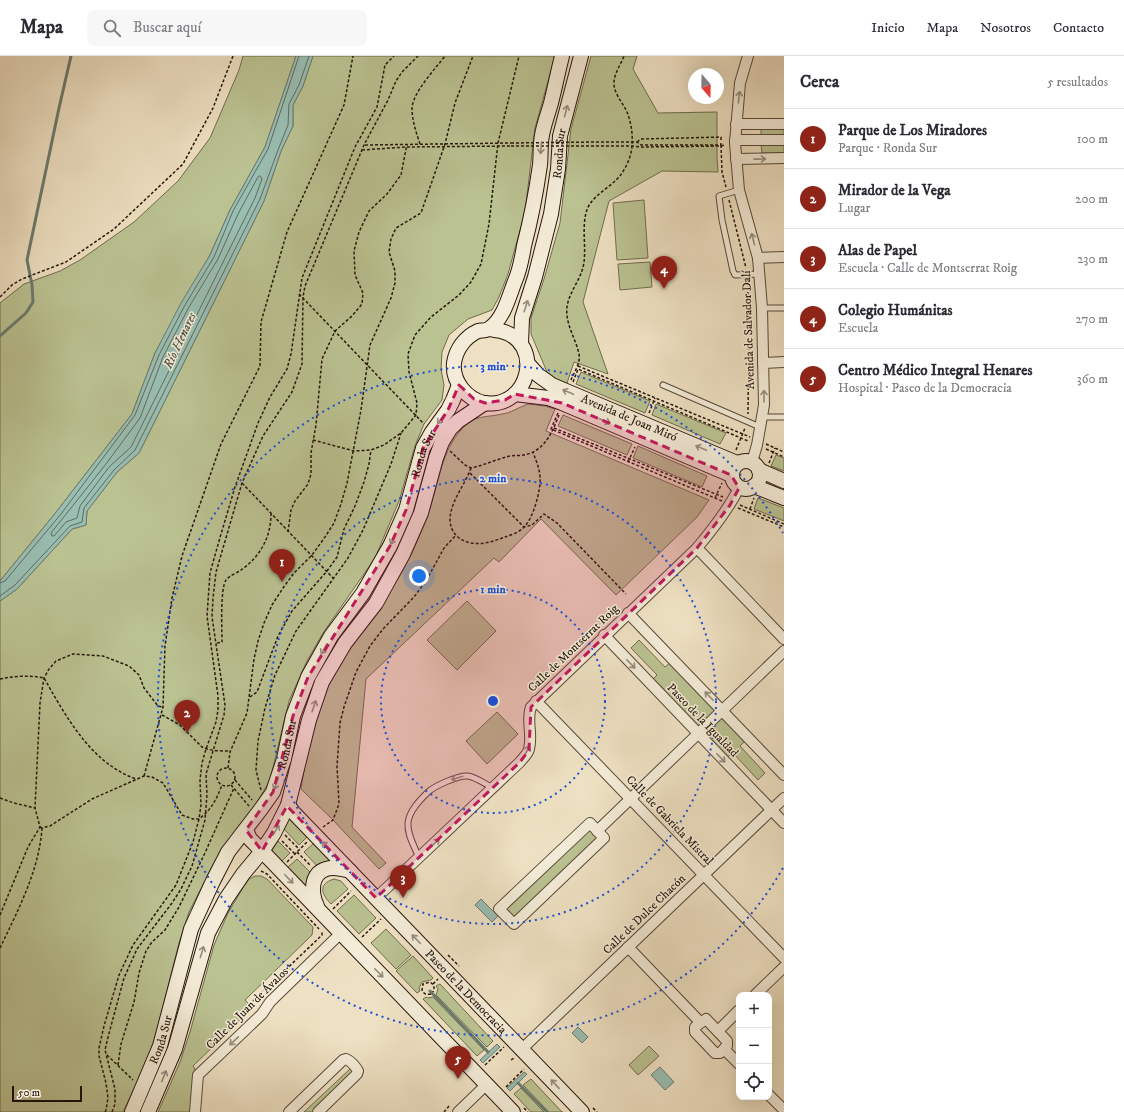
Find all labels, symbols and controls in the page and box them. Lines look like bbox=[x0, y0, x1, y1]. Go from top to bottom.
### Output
search box bbox=[87, 10, 367, 46]
text: Mapa bbox=[20, 16, 63, 39]
icon: search bbox=[101, 17, 123, 39]
text: Buscar aquí bbox=[133, 18, 201, 37]
text: Inicio bbox=[871, 19, 904, 37]
text: Mapa bbox=[926, 19, 958, 37]
text: Nosotros bbox=[980, 19, 1031, 37]
text: Contacto bbox=[1053, 19, 1104, 37]
north arrow bbox=[688, 68, 724, 104]
text: Cerca bbox=[800, 71, 839, 93]
text: 5 resultados bbox=[1047, 74, 1108, 90]
one-way arrow bbox=[735, 91, 742, 104]
one-way arrow bbox=[563, 104, 571, 117]
text: Parque de Los Miradores bbox=[838, 121, 987, 140]
street label: Ronda Sur bbox=[550, 126, 570, 180]
text: 1 bbox=[811, 131, 815, 147]
text: 100 m bbox=[1077, 131, 1108, 147]
text: Parque · Ronda Sur bbox=[838, 140, 937, 156]
one-way arrow bbox=[537, 142, 544, 155]
one-way arrow bbox=[753, 155, 766, 163]
text: Mirador de la Vega bbox=[838, 181, 951, 200]
text: 2 bbox=[810, 191, 816, 207]
text: 200 m bbox=[1075, 191, 1108, 207]
text: Lugar bbox=[838, 200, 870, 216]
one-way arrow bbox=[749, 232, 756, 245]
text: Alas de Papel bbox=[838, 241, 917, 260]
text: 3 bbox=[811, 251, 815, 267]
text: 230 m bbox=[1077, 251, 1108, 267]
pin: 4 bbox=[651, 256, 677, 289]
text: Escuela · Calle de Montserrat Roig bbox=[838, 260, 1017, 276]
street label: Avenida de Salvador Dalí bbox=[739, 269, 758, 390]
one-way arrow bbox=[523, 299, 530, 312]
text: Colegio Humánitas bbox=[838, 301, 953, 320]
water label: Río Henares bbox=[159, 309, 200, 372]
text: 4 bbox=[809, 311, 817, 327]
text: 270 m bbox=[1076, 311, 1108, 327]
text: Escuela bbox=[838, 320, 878, 336]
text: 3 min bbox=[480, 359, 506, 374]
text: Centro Médico Integral Henares bbox=[838, 361, 1032, 380]
text: 5 bbox=[810, 371, 816, 387]
text: 360 m bbox=[1077, 371, 1108, 387]
text: Hospital · Paseo de la Democracia bbox=[838, 380, 1012, 396]
one-way arrow bbox=[563, 388, 575, 396]
one-way arrow bbox=[760, 390, 768, 403]
street label: Avenida de Joan Miró bbox=[579, 391, 680, 445]
one-way arrow bbox=[437, 414, 445, 425]
one-way arrow bbox=[599, 418, 611, 426]
street label: Ronda Sur bbox=[408, 427, 440, 479]
one-way arrow bbox=[696, 443, 708, 451]
text: 2 min bbox=[480, 471, 507, 486]
one-way arrow bbox=[389, 532, 396, 544]
pin: 1 bbox=[269, 549, 295, 582]
your location bbox=[409, 566, 429, 586]
text: 1 min bbox=[480, 582, 506, 597]
street label: Calle de Montserrat Roig bbox=[525, 601, 622, 695]
one-way arrow bbox=[319, 642, 327, 654]
one-way arrow bbox=[626, 659, 636, 669]
street label: Paseo de la Igualdad bbox=[664, 680, 742, 760]
one-way arrow bbox=[705, 692, 714, 702]
centre of rings bbox=[486, 694, 500, 708]
pin: 2 bbox=[174, 700, 200, 733]
one-way arrow bbox=[311, 700, 318, 713]
street label: Ronda Sur bbox=[274, 718, 300, 771]
one-way arrow bbox=[524, 745, 531, 757]
one-way arrow bbox=[716, 753, 726, 763]
street label: Calle de Gabriela Mistral bbox=[623, 772, 717, 869]
one-way arrow bbox=[451, 775, 464, 782]
one-way arrow bbox=[272, 777, 279, 790]
one-way arrow bbox=[272, 824, 280, 836]
one-way arrow bbox=[430, 838, 440, 847]
one-way arrow bbox=[321, 841, 331, 851]
pin: 3 bbox=[390, 865, 416, 898]
street label: Calle de Dulce Chacón bbox=[600, 871, 689, 958]
one-way arrow bbox=[285, 874, 294, 884]
one-way arrow bbox=[411, 934, 421, 944]
one-way arrow bbox=[199, 946, 206, 959]
street label: Paseo de la Democracia bbox=[422, 947, 510, 1038]
street label: Calle de Juan de Ávalos bbox=[203, 964, 292, 1053]
one-way arrow bbox=[374, 968, 384, 978]
map controls bbox=[736, 992, 772, 1100]
button: + bbox=[736, 992, 772, 1028]
street label: Ronda Sur bbox=[146, 1013, 176, 1066]
button: − bbox=[736, 1028, 772, 1064]
one-way arrow bbox=[229, 1036, 239, 1045]
pin: 5 bbox=[445, 1046, 471, 1079]
button: locate bbox=[736, 1064, 772, 1100]
one-way arrow bbox=[160, 1071, 168, 1083]
one-way arrow bbox=[550, 1079, 560, 1089]
scale bar bbox=[12, 1084, 82, 1103]
text: 50 m bbox=[18, 1086, 40, 1100]

